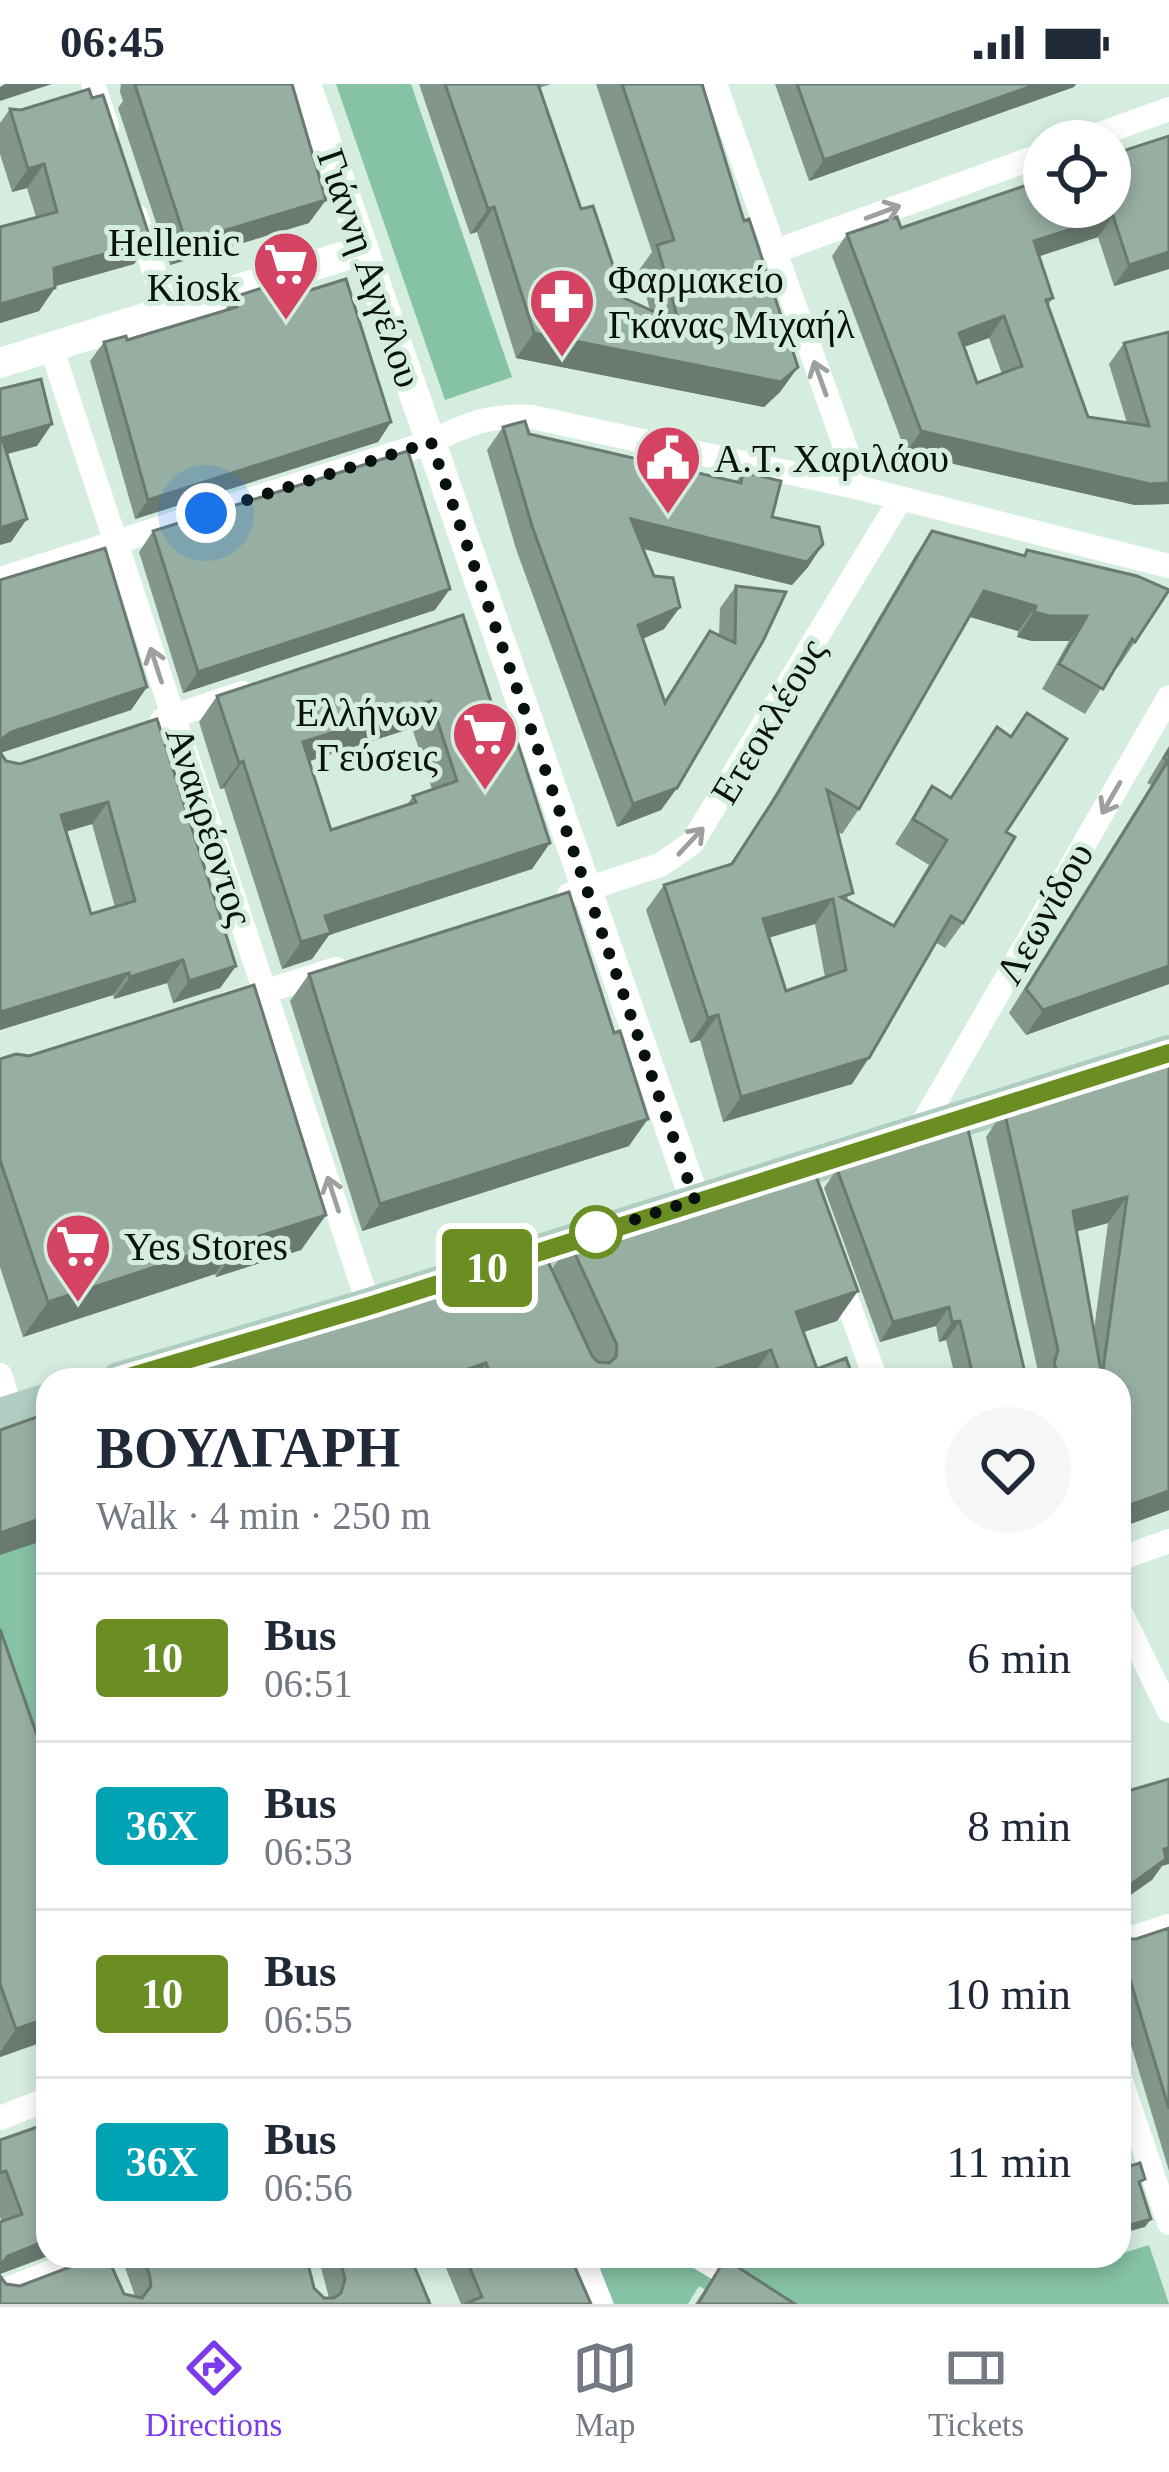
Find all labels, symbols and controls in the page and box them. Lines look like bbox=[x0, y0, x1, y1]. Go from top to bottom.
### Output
text: 06:45 bbox=[60, 17, 165, 67]
map controls bbox=[1023, 120, 1131, 228]
button: locate bbox=[1023, 120, 1131, 228]
street label: Γιάννη Αγγέλου bbox=[308, 143, 431, 393]
one-way arrow bbox=[864, 200, 901, 222]
place label: Hellenic Kiosk bbox=[108, 221, 240, 309]
supermarket icon: Hellenic Kiosk bbox=[251, 229, 321, 323]
place label: Φαρμακείο Γκάνας Μιχαήλ bbox=[608, 258, 855, 347]
pharmacy icon: Φαρμακείο Γκάνας Μιχαήλ bbox=[527, 266, 597, 360]
one-way arrow bbox=[807, 360, 829, 397]
public building icon: Α.Τ. Χαριλάου bbox=[633, 423, 703, 517]
place label: Α.Τ. Χαριλάου bbox=[714, 437, 949, 481]
your location bbox=[176, 483, 236, 543]
street label: Ετεοκλέους bbox=[702, 630, 834, 811]
one-way arrow bbox=[144, 647, 166, 685]
place label: Ελλήνων Γεύσεις bbox=[295, 691, 439, 779]
supermarket icon: Ελλήνων Γεύσεις bbox=[450, 699, 520, 793]
street label: Ανακρέοντος bbox=[157, 721, 263, 932]
one-way arrow bbox=[1098, 780, 1122, 815]
one-way arrow bbox=[677, 826, 704, 856]
street label: Λεωνίδου bbox=[986, 835, 1102, 991]
one-way arrow bbox=[320, 1176, 342, 1214]
unlabelled marker bbox=[571, 1207, 621, 1257]
supermarket icon: Yes Stores bbox=[43, 1211, 113, 1305]
place label: Yes Stores bbox=[124, 1225, 288, 1268]
line badge: 10 bbox=[433, 1229, 541, 1307]
text: 10 bbox=[466, 1245, 508, 1291]
button: heart bbox=[945, 1407, 1071, 1533]
text: ΒΟΥΛΓΑΡΗ bbox=[96, 1416, 400, 1479]
text: Walk · 4 min · 250 m bbox=[96, 1494, 431, 1537]
text: Bus bbox=[264, 1610, 337, 1660]
text: 6 min bbox=[967, 1633, 1071, 1683]
text: 10 bbox=[141, 1635, 183, 1681]
text: 06:51 bbox=[264, 1662, 353, 1705]
text: Bus bbox=[264, 1778, 337, 1828]
text: 8 min bbox=[967, 1801, 1071, 1851]
text: 36Χ bbox=[126, 1803, 198, 1849]
text: 06:53 bbox=[264, 1830, 353, 1873]
text: Bus bbox=[264, 1946, 337, 1996]
text: 10 min bbox=[945, 1969, 1071, 2019]
text: 10 bbox=[141, 1971, 183, 2017]
text: 06:55 bbox=[264, 1998, 353, 2041]
text: Bus bbox=[264, 2114, 337, 2164]
text: 11 min bbox=[946, 2137, 1071, 2187]
text: 36Χ bbox=[126, 2139, 198, 2185]
text: 06:56 bbox=[264, 2166, 353, 2209]
tab: Directions bbox=[145, 2335, 282, 2444]
tab: Map bbox=[572, 2335, 638, 2444]
tab: Tickets bbox=[928, 2335, 1024, 2444]

